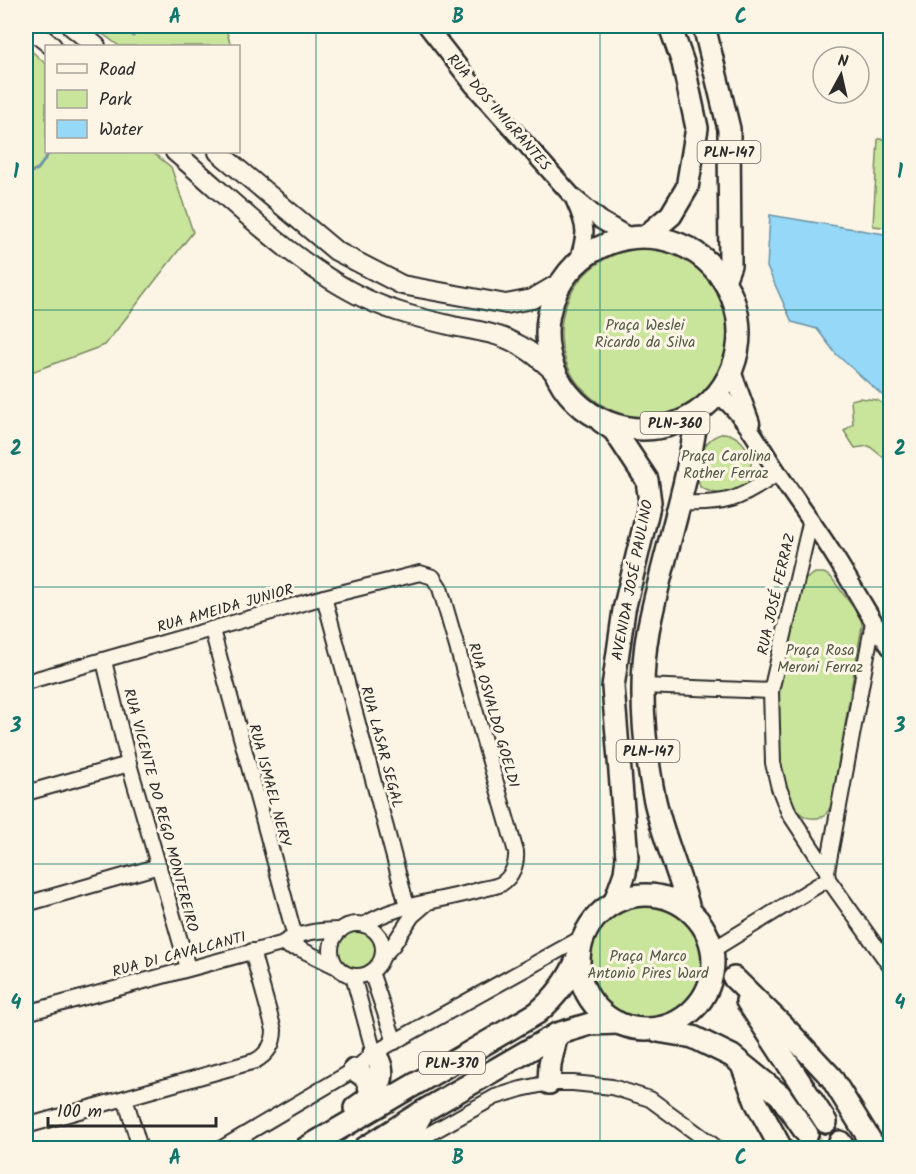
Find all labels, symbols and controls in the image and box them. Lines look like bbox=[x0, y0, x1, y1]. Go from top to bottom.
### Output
text: A bbox=[169, 2, 181, 34]
text: B bbox=[452, 2, 464, 34]
text: C bbox=[735, 2, 747, 34]
legend bbox=[45, 45, 240, 153]
north arrow bbox=[811, 45, 871, 105]
street label: RUA DOS IMIGRANTES bbox=[440, 49, 556, 177]
text: N bbox=[836, 49, 850, 75]
text: Road bbox=[99, 56, 136, 85]
text: Park bbox=[99, 86, 132, 115]
text: Water bbox=[99, 116, 144, 145]
road number: PLN-147 bbox=[698, 141, 760, 163]
text: 1 bbox=[13, 157, 19, 189]
text: 1 bbox=[897, 157, 903, 189]
park label: Praça Weslei Ricardo da Silva bbox=[595, 314, 695, 355]
road number: PLN-360 bbox=[640, 412, 710, 434]
text: 2 bbox=[10, 434, 22, 466]
text: 2 bbox=[894, 434, 906, 466]
park label: Praça Carolina Rother Ferraz bbox=[681, 445, 771, 486]
street label: AVENIDA JOSÉ PAULINO bbox=[606, 498, 660, 662]
street label: RUA JOSÉ FERRAZ bbox=[751, 531, 803, 658]
street label: RUA AMEIDA JUNIOR bbox=[154, 578, 296, 640]
park label: Praça Rosa Meroni Ferraz bbox=[777, 639, 863, 680]
street label: RUA OSVALDO GOELDI bbox=[461, 640, 525, 791]
street label: RUA LASAR SEGAL bbox=[353, 684, 409, 811]
street label: RUA VICENTE DO REGO MONTEREIRO bbox=[116, 686, 204, 935]
text: 3 bbox=[10, 711, 22, 743]
text: 3 bbox=[894, 711, 906, 743]
street label: RUA ISMAEL NERY bbox=[241, 721, 297, 850]
road number: PLN-147 bbox=[616, 740, 680, 762]
street label: RUA DI CAVALCANTI bbox=[110, 925, 249, 984]
park label: Praça Marco Antonio Pires Ward bbox=[587, 945, 709, 986]
text: 4 bbox=[11, 988, 22, 1020]
text: 4 bbox=[895, 988, 906, 1020]
road number: PLN-370 bbox=[419, 1052, 485, 1074]
scale bar bbox=[48, 1090, 216, 1128]
text: 100 m bbox=[57, 1098, 102, 1127]
text: A bbox=[169, 1143, 181, 1174]
text: B bbox=[452, 1143, 464, 1174]
text: C bbox=[735, 1143, 747, 1174]

